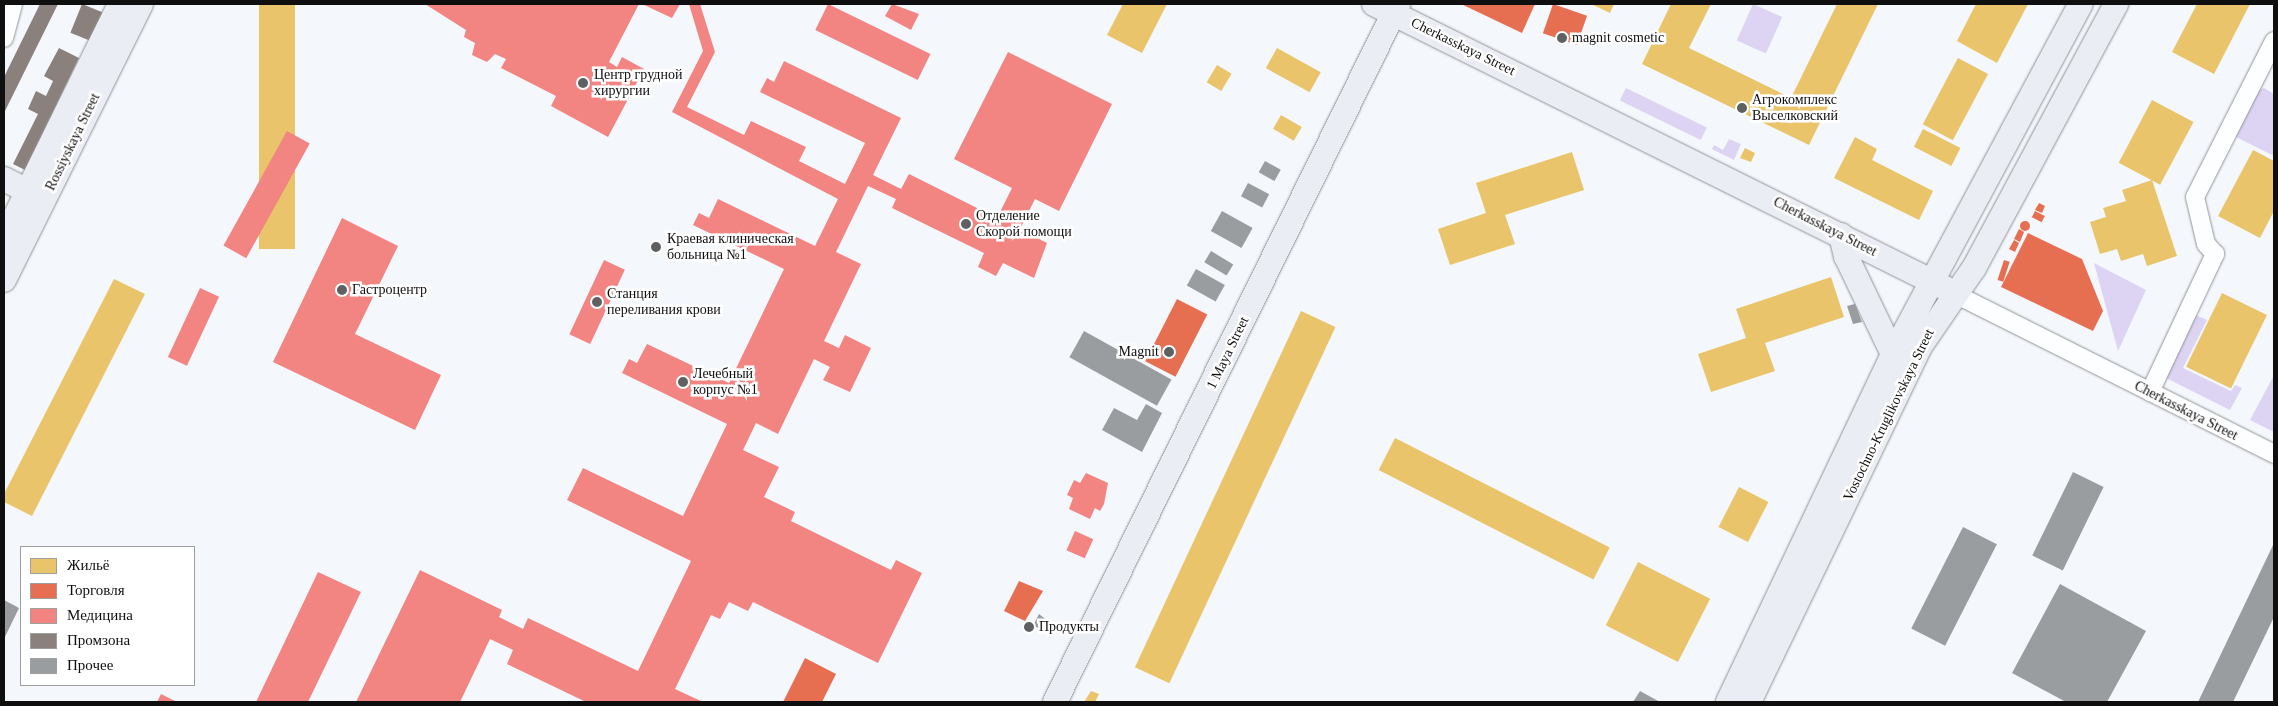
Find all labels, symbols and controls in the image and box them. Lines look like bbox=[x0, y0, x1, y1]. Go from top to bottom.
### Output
street label: Cherkasskaya Street bbox=[1408, 14, 1518, 80]
place label: magnit cosmetic bbox=[1572, 30, 1664, 46]
marker: magnit cosmetic bbox=[1556, 32, 1568, 44]
place label: Центр грудной хирургии bbox=[594, 67, 682, 100]
marker: Центр грудной хирургии bbox=[576, 76, 590, 90]
street label: Rossiyskaya Street bbox=[42, 91, 104, 193]
place label: Агрокомплекс Выселковский bbox=[1752, 92, 1838, 124]
marker: Агрокомплекс Выселковский bbox=[1736, 102, 1748, 114]
street label: Cherkasskaya Street bbox=[1770, 194, 1880, 260]
place label: Отделение Скорой помощи bbox=[976, 208, 1072, 240]
marker: Отделение Скорой помощи bbox=[960, 218, 972, 230]
place label: Краевая клиническая больница №1 bbox=[667, 231, 794, 264]
marker: Краевая клиническая больница №1 bbox=[649, 240, 663, 254]
place label: Гастроцентр bbox=[352, 282, 427, 298]
marker: Гастроцентр bbox=[336, 284, 348, 296]
place label: Станция переливания крови bbox=[607, 286, 721, 318]
marker: Станция переливания крови bbox=[591, 296, 603, 308]
street label: 1 Maya Street bbox=[1203, 314, 1253, 392]
street label: Vostochno-Kruglikovskaya Street bbox=[1840, 326, 1938, 504]
place label: Magnit bbox=[1119, 344, 1159, 360]
marker: Magnit bbox=[1163, 346, 1175, 358]
place label: Лечебный корпус №1 bbox=[693, 366, 758, 398]
marker: Лечебный корпус №1 bbox=[677, 376, 689, 388]
street label: Cherkasskaya Street bbox=[2131, 378, 2241, 444]
legend bbox=[20, 546, 195, 686]
text: Жильё bbox=[67, 557, 109, 573]
text: Торговля bbox=[67, 582, 125, 598]
text: Медицина bbox=[67, 607, 133, 623]
place label: Продукты bbox=[1039, 619, 1099, 635]
marker: Продукты bbox=[1023, 621, 1035, 633]
text: Промзона bbox=[67, 632, 130, 648]
text: Прочее bbox=[67, 657, 113, 673]

